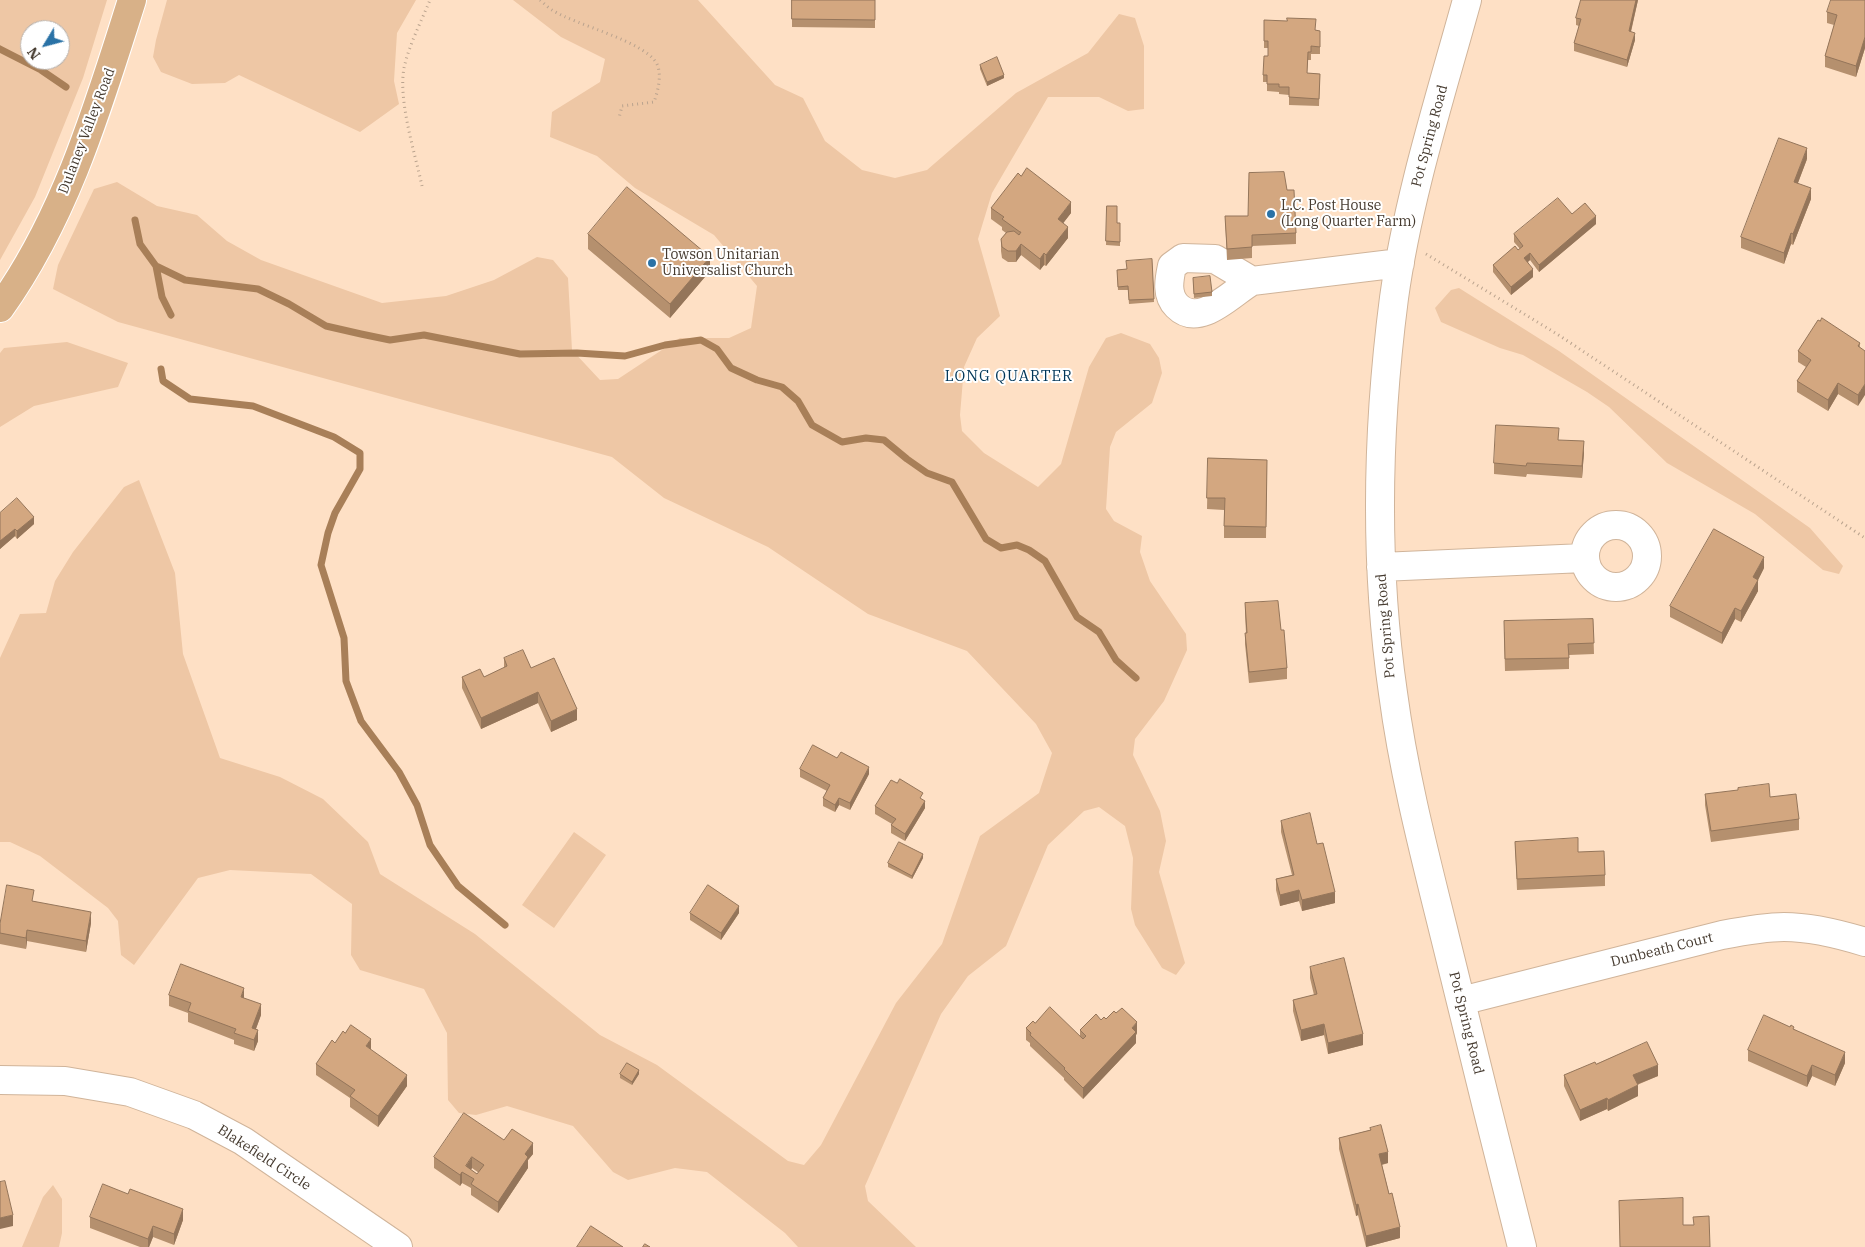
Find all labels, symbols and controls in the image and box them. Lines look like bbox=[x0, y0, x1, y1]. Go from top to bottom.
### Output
north arrow bbox=[20, 20, 70, 70]
text: N bbox=[23, 44, 44, 63]
street label: Dulaney Valley Road bbox=[55, 66, 119, 196]
street label: Pot Spring Road bbox=[1408, 83, 1452, 189]
place label: L.C. Post House (Long Quarter Farm) bbox=[1281, 198, 1416, 230]
marker: L.C. Post House (Long Quarter Farm) bbox=[1265, 208, 1277, 220]
place label: Towson Unitarian Universalist Church bbox=[662, 247, 793, 280]
marker: Towson Unitarian Universalist Church bbox=[646, 257, 658, 269]
district label: LONG QUARTER bbox=[943, 368, 1075, 386]
street label: Pot Spring Road bbox=[1373, 573, 1399, 679]
street label: Dunbeath Court bbox=[1609, 929, 1715, 971]
street label: Pot Spring Road bbox=[1445, 970, 1487, 1076]
street label: Blakefield Circle bbox=[214, 1122, 314, 1194]

